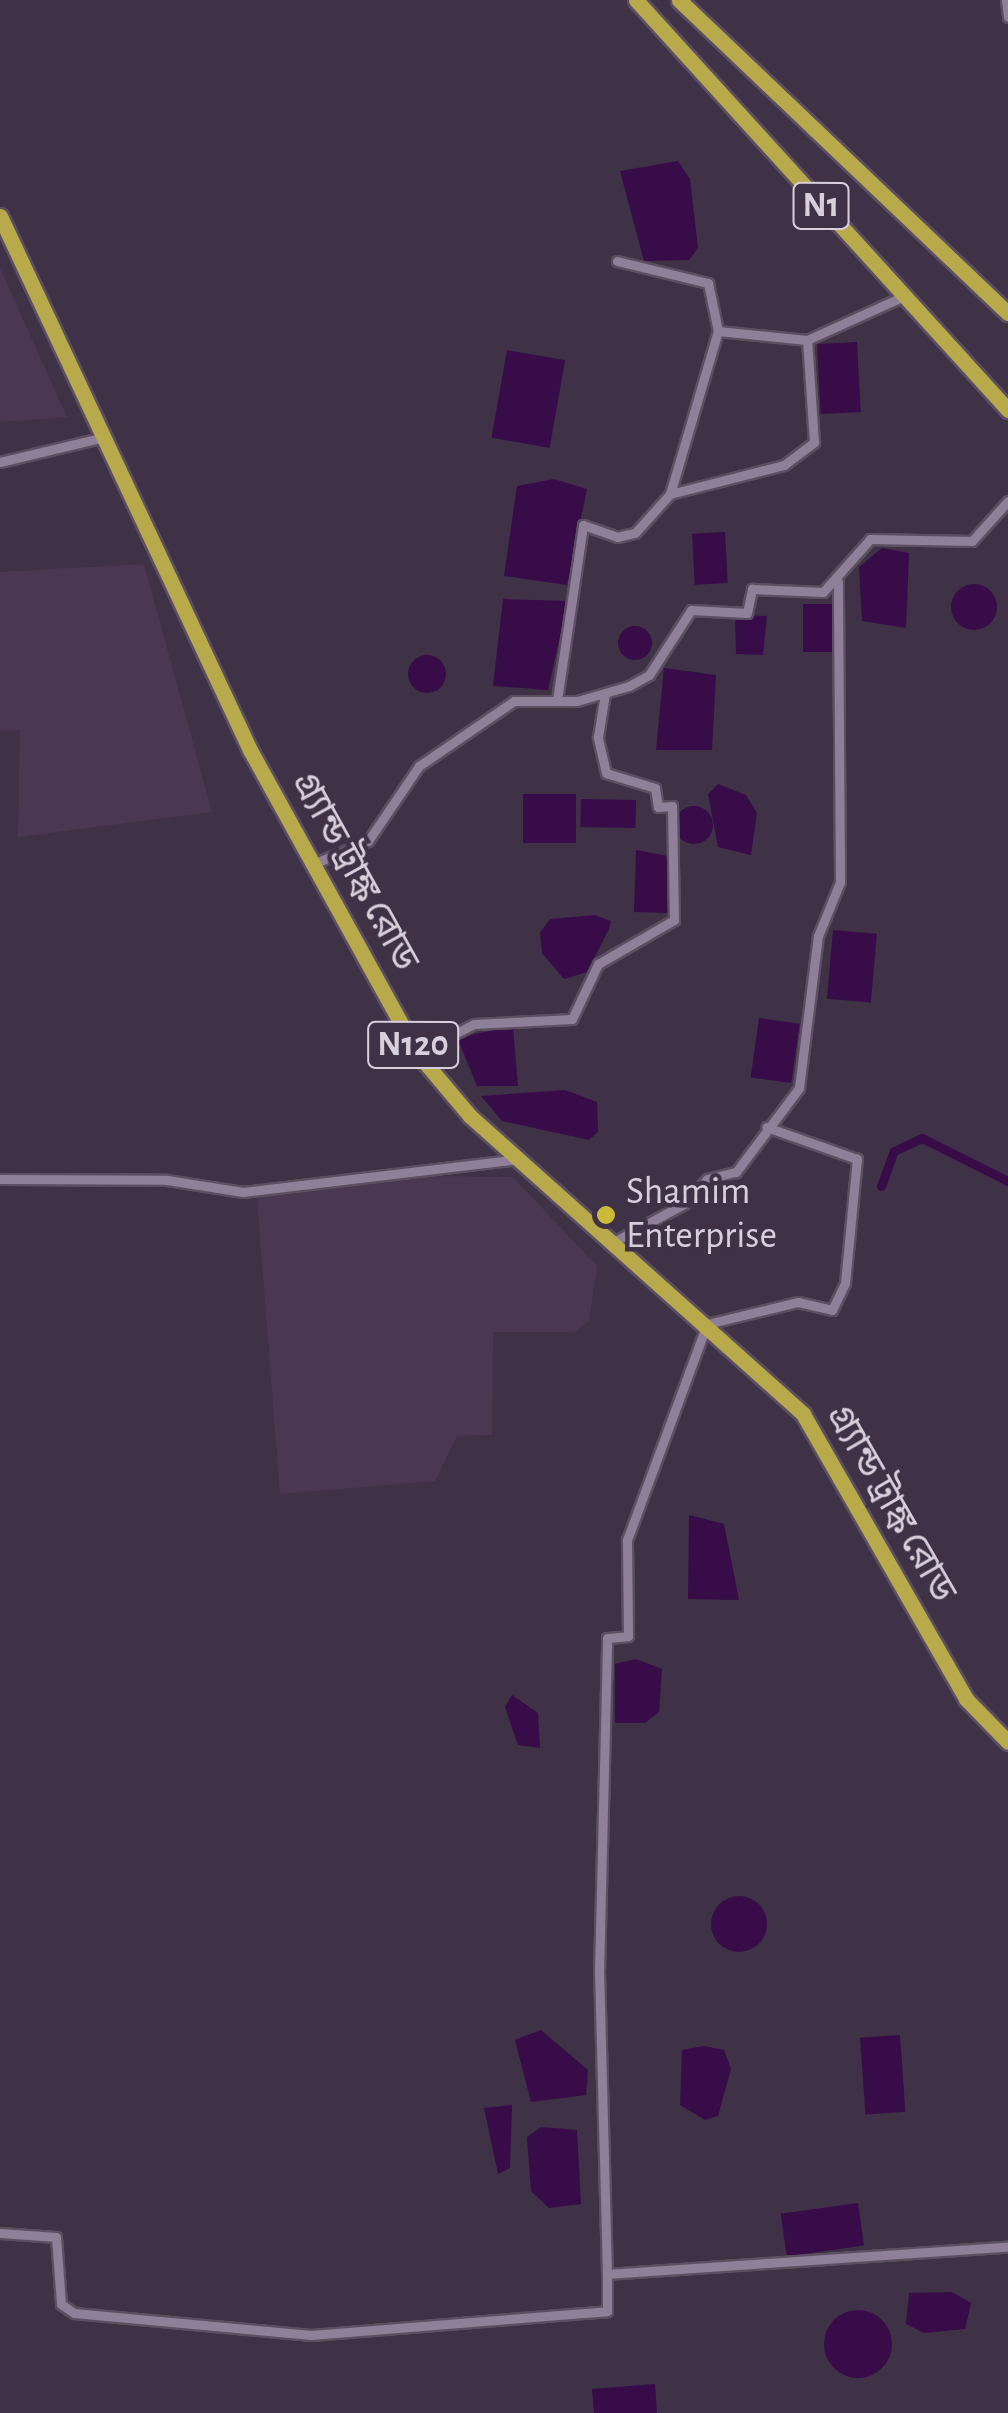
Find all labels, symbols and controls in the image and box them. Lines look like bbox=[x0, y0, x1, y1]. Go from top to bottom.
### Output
road number: N1 bbox=[791, 176, 851, 236]
street label: গ্র্যান্ড ট্রাঙ্ক রোড bbox=[281, 765, 427, 979]
road number: N120 bbox=[366, 1015, 460, 1075]
place label: Shamim Enterprise bbox=[626, 1170, 777, 1260]
marker: Shamim Enterprise bbox=[595, 1204, 617, 1226]
street label: গ্র্যান্ড ট্রাঙ্ক রোড bbox=[815, 1397, 965, 1611]

